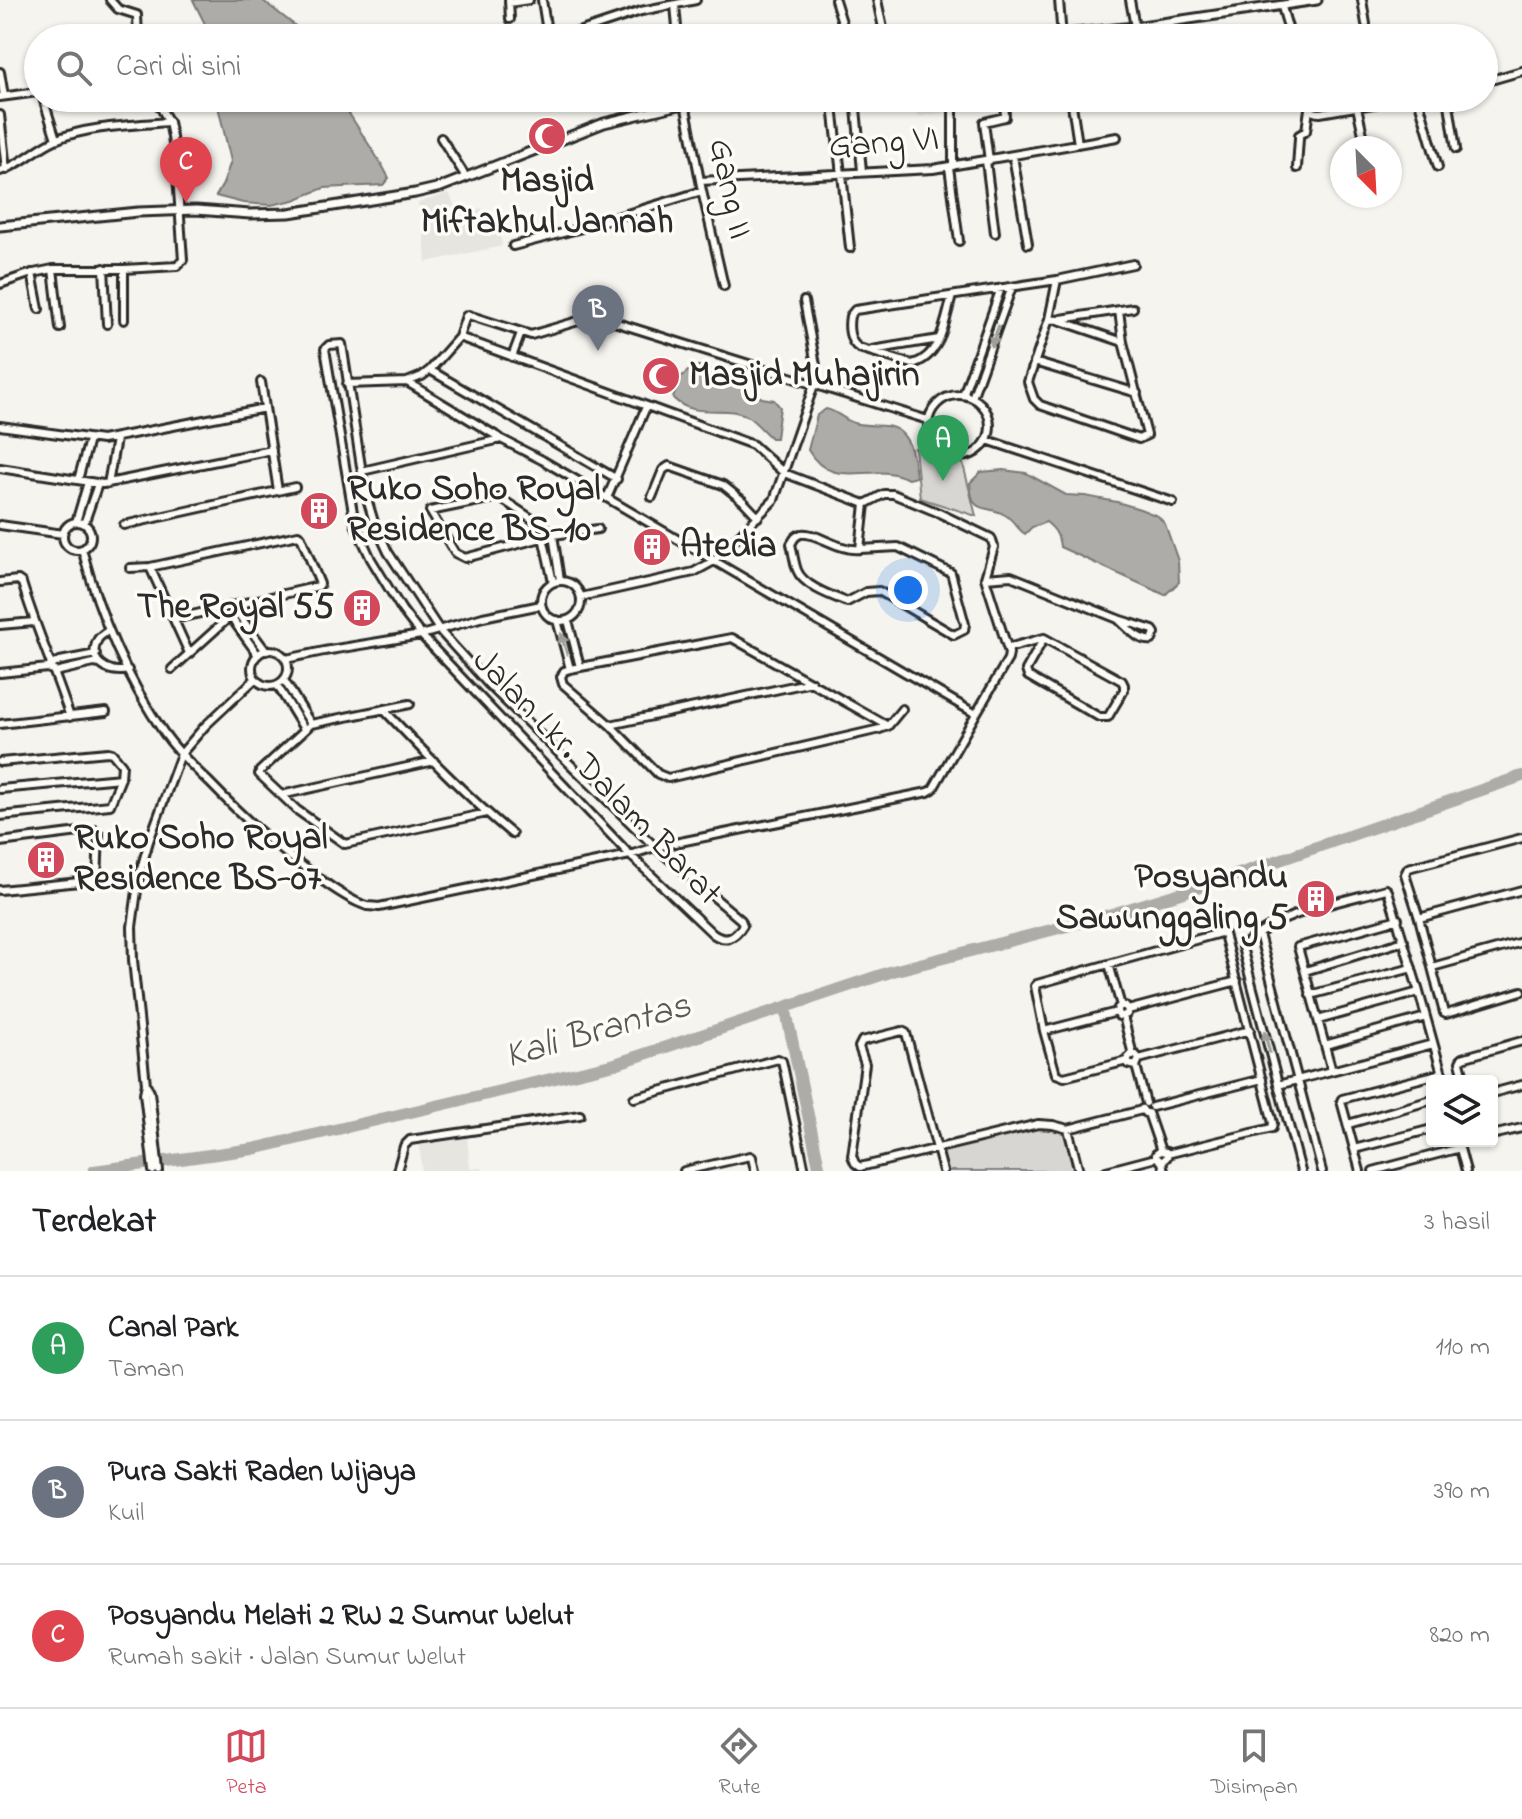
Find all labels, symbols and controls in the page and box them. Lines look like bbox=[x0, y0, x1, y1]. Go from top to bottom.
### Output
search box bbox=[24, 24, 1498, 112]
icon: search bbox=[52, 46, 96, 90]
text: Cari di sini bbox=[116, 46, 242, 90]
street label: Gang VI bbox=[827, 114, 941, 174]
mosque icon: Masjid Miftakhul Jannah bbox=[526, 115, 568, 157]
street label: Gang II bbox=[692, 134, 766, 244]
north arrow bbox=[1330, 136, 1402, 208]
pin: C bbox=[160, 137, 212, 203]
place label: Masjid Miftakhul Jannah bbox=[421, 156, 673, 250]
pin: B bbox=[572, 285, 624, 351]
one-way arrow bbox=[988, 324, 1000, 348]
place label: Masjid Muhajirin bbox=[689, 350, 919, 403]
mosque icon: Masjid Muhajirin bbox=[640, 355, 682, 397]
pin: A bbox=[917, 415, 969, 481]
place label: Ruko Soho Royal Residence BS-10 bbox=[347, 464, 601, 558]
building icon: Ruko Soho Royal Residence BS-10 bbox=[298, 490, 340, 532]
place label: Atedia bbox=[680, 521, 777, 574]
building icon: Atedia bbox=[631, 526, 673, 568]
your location bbox=[888, 570, 928, 610]
place label: The Royal 55 bbox=[137, 582, 334, 635]
building icon: The Royal 55 bbox=[341, 587, 383, 629]
one-way arrow bbox=[557, 632, 570, 656]
street label: Jalan Lkr. Dalam Barat bbox=[459, 637, 733, 919]
place label: Ruko Soho Royal Residence BS-07 bbox=[74, 813, 328, 907]
building icon: Ruko Soho Royal Residence BS-07 bbox=[25, 839, 67, 881]
place label: Posyandu Sawunggaling 5 bbox=[1056, 852, 1288, 947]
building icon: Posyandu Sawunggaling 5 bbox=[1295, 878, 1337, 920]
water label: Kali Brantas bbox=[499, 979, 698, 1085]
one-way arrow bbox=[1260, 1029, 1272, 1054]
map controls bbox=[1426, 1075, 1498, 1147]
button: layers bbox=[1426, 1075, 1498, 1147]
text: Terdekat bbox=[32, 1198, 156, 1248]
text: 3 hasil bbox=[1424, 1204, 1490, 1242]
text: Canal Park bbox=[108, 1307, 238, 1351]
text: A bbox=[50, 1329, 66, 1367]
text: 110 m bbox=[1436, 1329, 1490, 1367]
text: Taman bbox=[108, 1351, 184, 1389]
text: Pura Sakti Raden Wijaya bbox=[108, 1451, 416, 1495]
text: B bbox=[49, 1473, 67, 1511]
text: 390 m bbox=[1434, 1473, 1490, 1511]
text: Kuil bbox=[108, 1495, 144, 1533]
text: Posyandu Melati 2 RW 2 Sumur Welut bbox=[108, 1595, 574, 1639]
text: C bbox=[51, 1617, 65, 1655]
text: 820 m bbox=[1429, 1617, 1490, 1655]
text: Rumah sakit · Jalan Sumur Welut bbox=[108, 1639, 466, 1677]
tab: Peta bbox=[224, 1724, 268, 1804]
tab: Rute bbox=[717, 1724, 761, 1804]
tab: Disimpan bbox=[1210, 1724, 1298, 1804]

